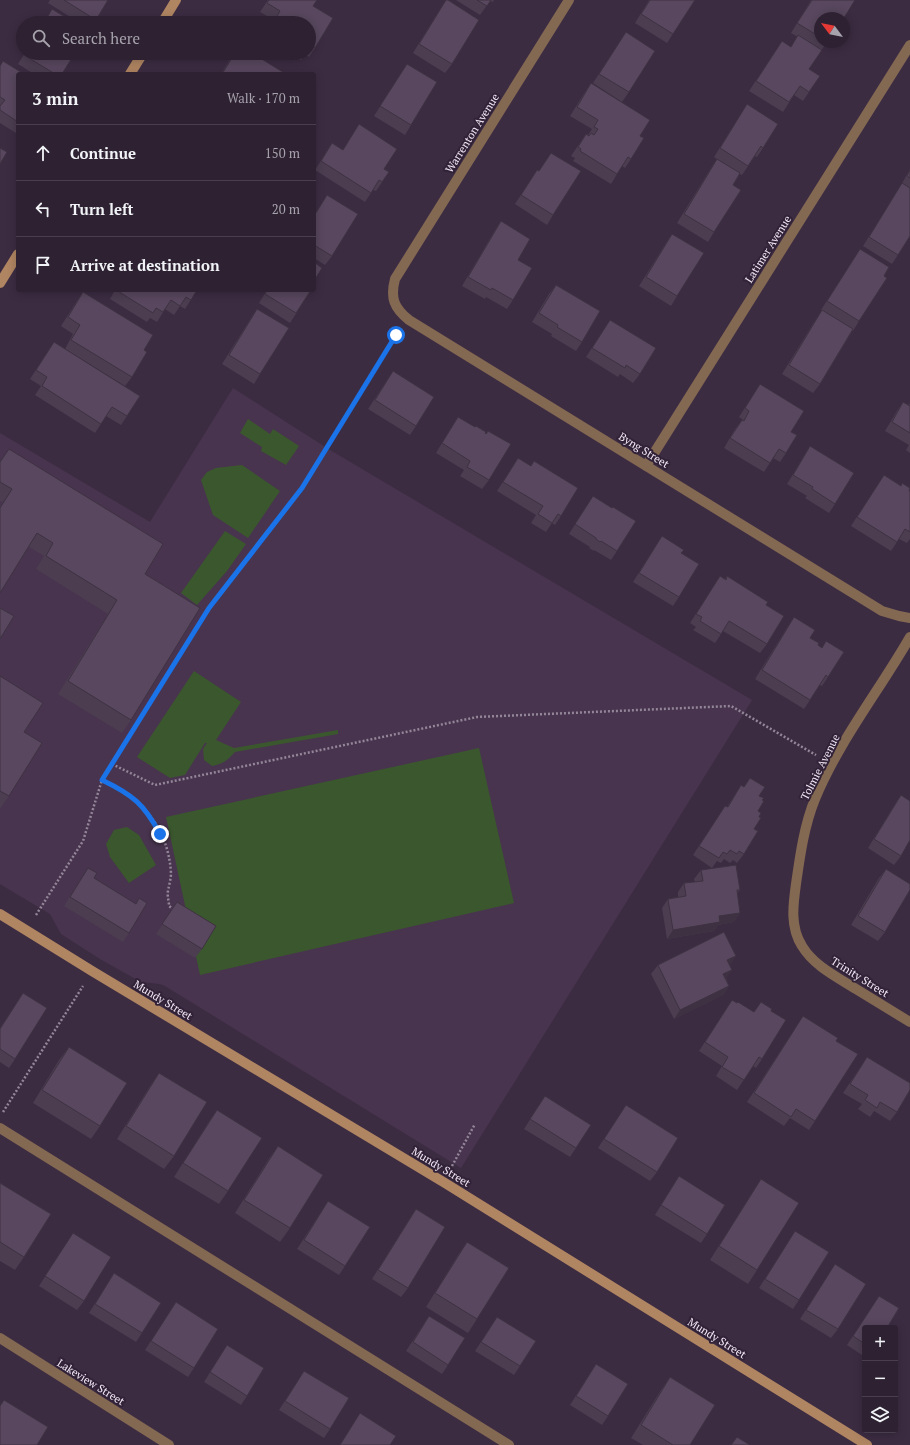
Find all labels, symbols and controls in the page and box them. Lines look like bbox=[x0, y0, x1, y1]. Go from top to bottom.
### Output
north arrow bbox=[814, 12, 850, 48]
search box bbox=[16, 16, 316, 60]
icon: search bbox=[30, 27, 52, 49]
text: Search here bbox=[62, 28, 140, 48]
text: 3 min bbox=[32, 87, 79, 110]
text: Walk · 170 m bbox=[227, 89, 300, 107]
street label: Warrenton Avenue bbox=[442, 90, 502, 175]
icon: ahead bbox=[32, 142, 54, 164]
text: Continue bbox=[70, 143, 136, 163]
text: 150 m bbox=[265, 144, 300, 162]
icon: left bbox=[32, 198, 54, 220]
text: Turn left bbox=[70, 199, 134, 219]
text: 20 m bbox=[272, 200, 300, 218]
street label: Latimer Avenue bbox=[742, 212, 795, 285]
icon: arrive bbox=[32, 254, 54, 276]
text: Arrive at destination bbox=[70, 255, 220, 275]
route start bbox=[387, 326, 405, 344]
street label: Byng Street bbox=[616, 429, 672, 471]
street label: Tolmie Avenue bbox=[797, 731, 843, 802]
route end bbox=[151, 825, 169, 843]
street label: Trinity Street bbox=[829, 954, 891, 1000]
street label: Mundy Street bbox=[131, 977, 195, 1023]
street label: Mundy Street bbox=[409, 1144, 473, 1190]
street label: Mundy Street bbox=[685, 1315, 749, 1361]
map controls bbox=[862, 1325, 898, 1433]
button: + bbox=[862, 1325, 898, 1361]
street label: Lakeview Street bbox=[55, 1356, 127, 1408]
button: − bbox=[862, 1361, 898, 1397]
button: layers bbox=[862, 1397, 898, 1433]

